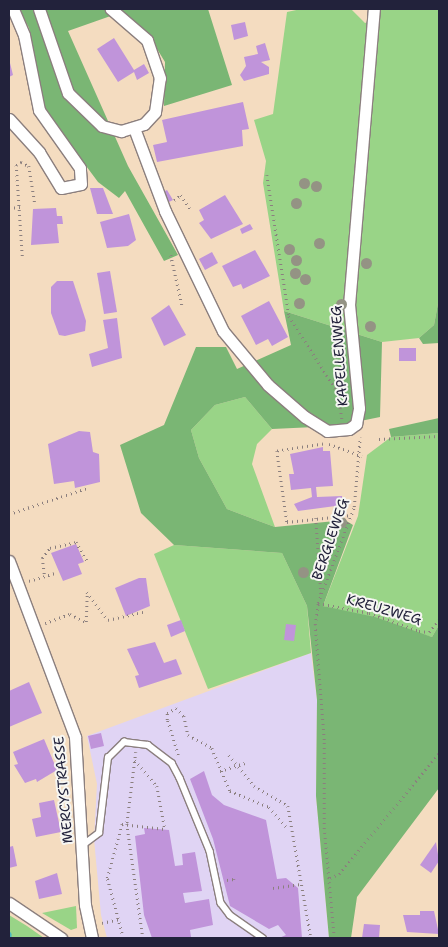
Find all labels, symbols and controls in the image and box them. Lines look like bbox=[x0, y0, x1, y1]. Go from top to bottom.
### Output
street label: KAPELLENWEG bbox=[327, 305, 351, 407]
street label: BERGLEWEG bbox=[308, 496, 352, 582]
street label: KREUZWEG bbox=[345, 590, 423, 628]
street label: MERCYSTRASSE bbox=[50, 736, 76, 844]

